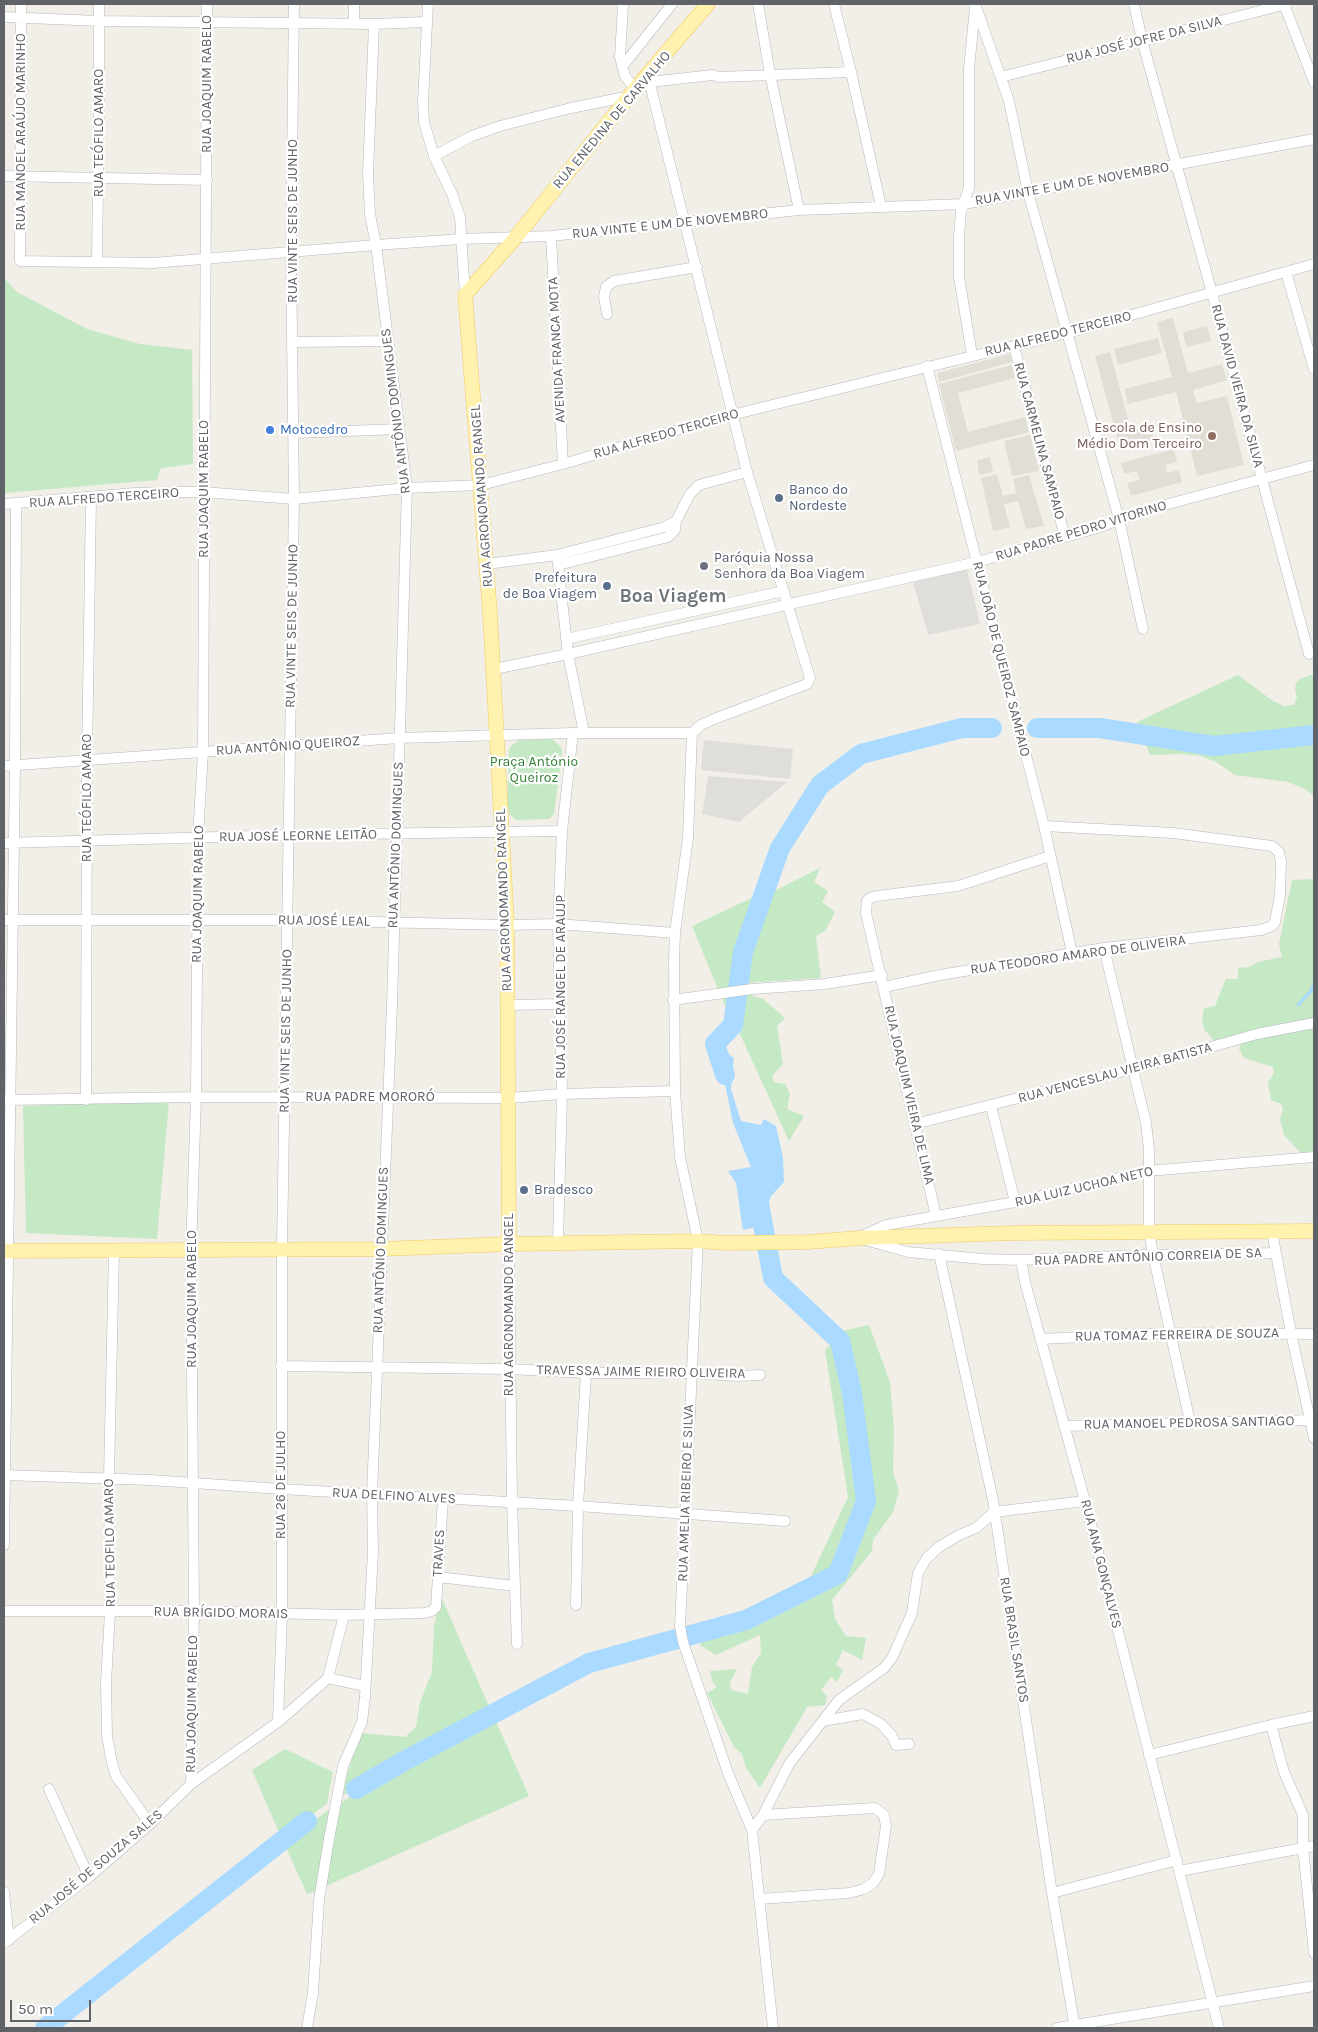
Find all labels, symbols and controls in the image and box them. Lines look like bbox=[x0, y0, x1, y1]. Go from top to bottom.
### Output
street label: RUA JOSÉ JOFRE DA SILVA bbox=[1065, 13, 1223, 67]
street label: RUA JOAQUIM RABELO bbox=[199, 15, 215, 153]
street label: RUA MANOEL ARAÚJO MARINHO bbox=[13, 33, 29, 231]
street label: RUA ENEDINA DE CARVALHO bbox=[549, 48, 675, 192]
street label: RUA TEÓFILO AMARO bbox=[91, 69, 107, 197]
street label: RUA VINTE SEIS DE JUNHO bbox=[285, 139, 301, 303]
street label: RUA VINTE E UM DE NOVEMBRO bbox=[974, 159, 1170, 209]
street label: RUA VINTE E UM DE NOVEMBRO bbox=[571, 205, 769, 243]
street label: AVENIDA FRANCA MOTA bbox=[545, 276, 569, 424]
street label: RUA DAVID VIEIRA DA SILVA bbox=[1207, 303, 1267, 469]
street label: RUA ALFREDO TERCEIRO bbox=[983, 308, 1133, 360]
street label: RUA ANTÔNIO DOMINGUES bbox=[378, 327, 414, 495]
street label: RUA CARMELINA SAMPAIO bbox=[1010, 361, 1068, 521]
street label: RUA AGRONOMANDO RANGEL bbox=[467, 404, 497, 588]
street label: RUA ALFREDO TERCEIRO bbox=[591, 405, 741, 463]
street label: RUA JOAQUIM RABELO bbox=[196, 420, 212, 558]
place label: Escola de Ensino Médio Dom Terceiro bbox=[1077, 420, 1202, 452]
place label: Motocedro bbox=[280, 422, 348, 438]
marker: Motocedro bbox=[264, 424, 276, 436]
marker: Escola de Ensino Médio Dom Terceiro bbox=[1206, 430, 1218, 442]
place label: Banco do Nordeste bbox=[789, 482, 848, 514]
street label: RUA ALFREDO TERCEIRO bbox=[28, 484, 180, 512]
marker: Banco do Nordeste bbox=[773, 492, 785, 504]
street label: RUA PADRE PEDRO VITORINO bbox=[993, 497, 1169, 565]
street label: RUA VINTE SEIS DE JUNHO bbox=[282, 544, 302, 708]
place label: Paróquia Nossa Senhora da Boa Viagem bbox=[714, 550, 865, 582]
marker: Paróquia Nossa Senhora da Boa Viagem bbox=[698, 560, 710, 572]
street label: RUA JOÃO DE QUEIROZ SAMPAIO bbox=[969, 560, 1033, 758]
place label: Prefeitura de Boa Viagem bbox=[503, 570, 597, 602]
marker: Prefeitura de Boa Viagem bbox=[601, 580, 613, 592]
district label: Boa Viagem bbox=[620, 586, 726, 608]
street label: RUA ANTÔNIO QUEIROZ bbox=[215, 733, 361, 759]
street label: RUA TEÓFILO AMARO bbox=[79, 734, 95, 862]
park label: Praça António Queiroz bbox=[490, 754, 578, 786]
street label: RUA ANTÔNIO DOMINGUES bbox=[385, 761, 407, 929]
street label: RUA AGRONOMANDO RANGEL bbox=[492, 808, 516, 992]
street label: RUA JOAQUIM RABELO bbox=[188, 825, 208, 963]
street label: RUA JOSÉ LEORNE LEITÃO bbox=[219, 826, 377, 846]
street label: RUA JOSÉ RANGEL DE ARAUJP bbox=[553, 895, 569, 1079]
street label: RUA JOSÉ LEAL bbox=[278, 912, 370, 930]
street label: RUA TEODORO AMARO DE OLIVEIRA bbox=[969, 932, 1187, 978]
street label: RUA VINTE SEIS DE JUNHO bbox=[276, 949, 296, 1113]
street label: RUA JOAQUIM VIEIRA DE LIMA bbox=[880, 1004, 938, 1186]
street label: RUA VENCESLAU VIEIRA BATISTA bbox=[1016, 1039, 1214, 1107]
street label: RUA PADRE MORORÓ bbox=[305, 1089, 435, 1105]
street label: RUA LUIZ UCHOA NETO bbox=[1013, 1163, 1155, 1211]
street label: RUA ANTÔNIO DOMINGUES bbox=[370, 1166, 392, 1334]
place label: Bradesco bbox=[534, 1182, 593, 1198]
marker: Bradesco bbox=[518, 1184, 530, 1196]
street label: RUA AGRONOMANDO RANGEL bbox=[501, 1213, 517, 1397]
street label: RUA JOAQUIM RABELO bbox=[184, 1230, 200, 1368]
street label: RUA PADRE ANTÔNIO CORREIA DE SA bbox=[1034, 1245, 1262, 1269]
street label: RUA TOMAZ FERREIRA DE SOUZA bbox=[1075, 1325, 1279, 1345]
street label: TRAVESSA JAIME RIEIRO OLIVEIRA bbox=[536, 1362, 746, 1382]
street label: RUA AMELIA RIBEIRO E SILVA bbox=[675, 1404, 697, 1582]
street label: RUA MANOEL PEDROSA SANTIAGO bbox=[1083, 1413, 1295, 1433]
street label: RUA 26 DE JULHO bbox=[273, 1431, 289, 1539]
street label: RUA TEOFILO AMARO bbox=[100, 1479, 120, 1607]
street label: RUA DELFINO ALVES bbox=[332, 1484, 456, 1508]
street label: RUA ANA GONÇALVES bbox=[1077, 1498, 1125, 1630]
street label: TRAVES bbox=[429, 1529, 449, 1577]
street label: RUA BRASIL SANTOS bbox=[996, 1576, 1032, 1704]
street label: RUA BRÍGIDO MORAIS bbox=[154, 1603, 288, 1623]
street label: RUA JOAQUIM RABELO bbox=[182, 1635, 202, 1773]
street label: RUA JOSÉ DE SOUZA SALES bbox=[26, 1806, 166, 1928]
scale bar bbox=[12, 1990, 94, 2022]
text: 50 m bbox=[18, 2000, 53, 2018]

